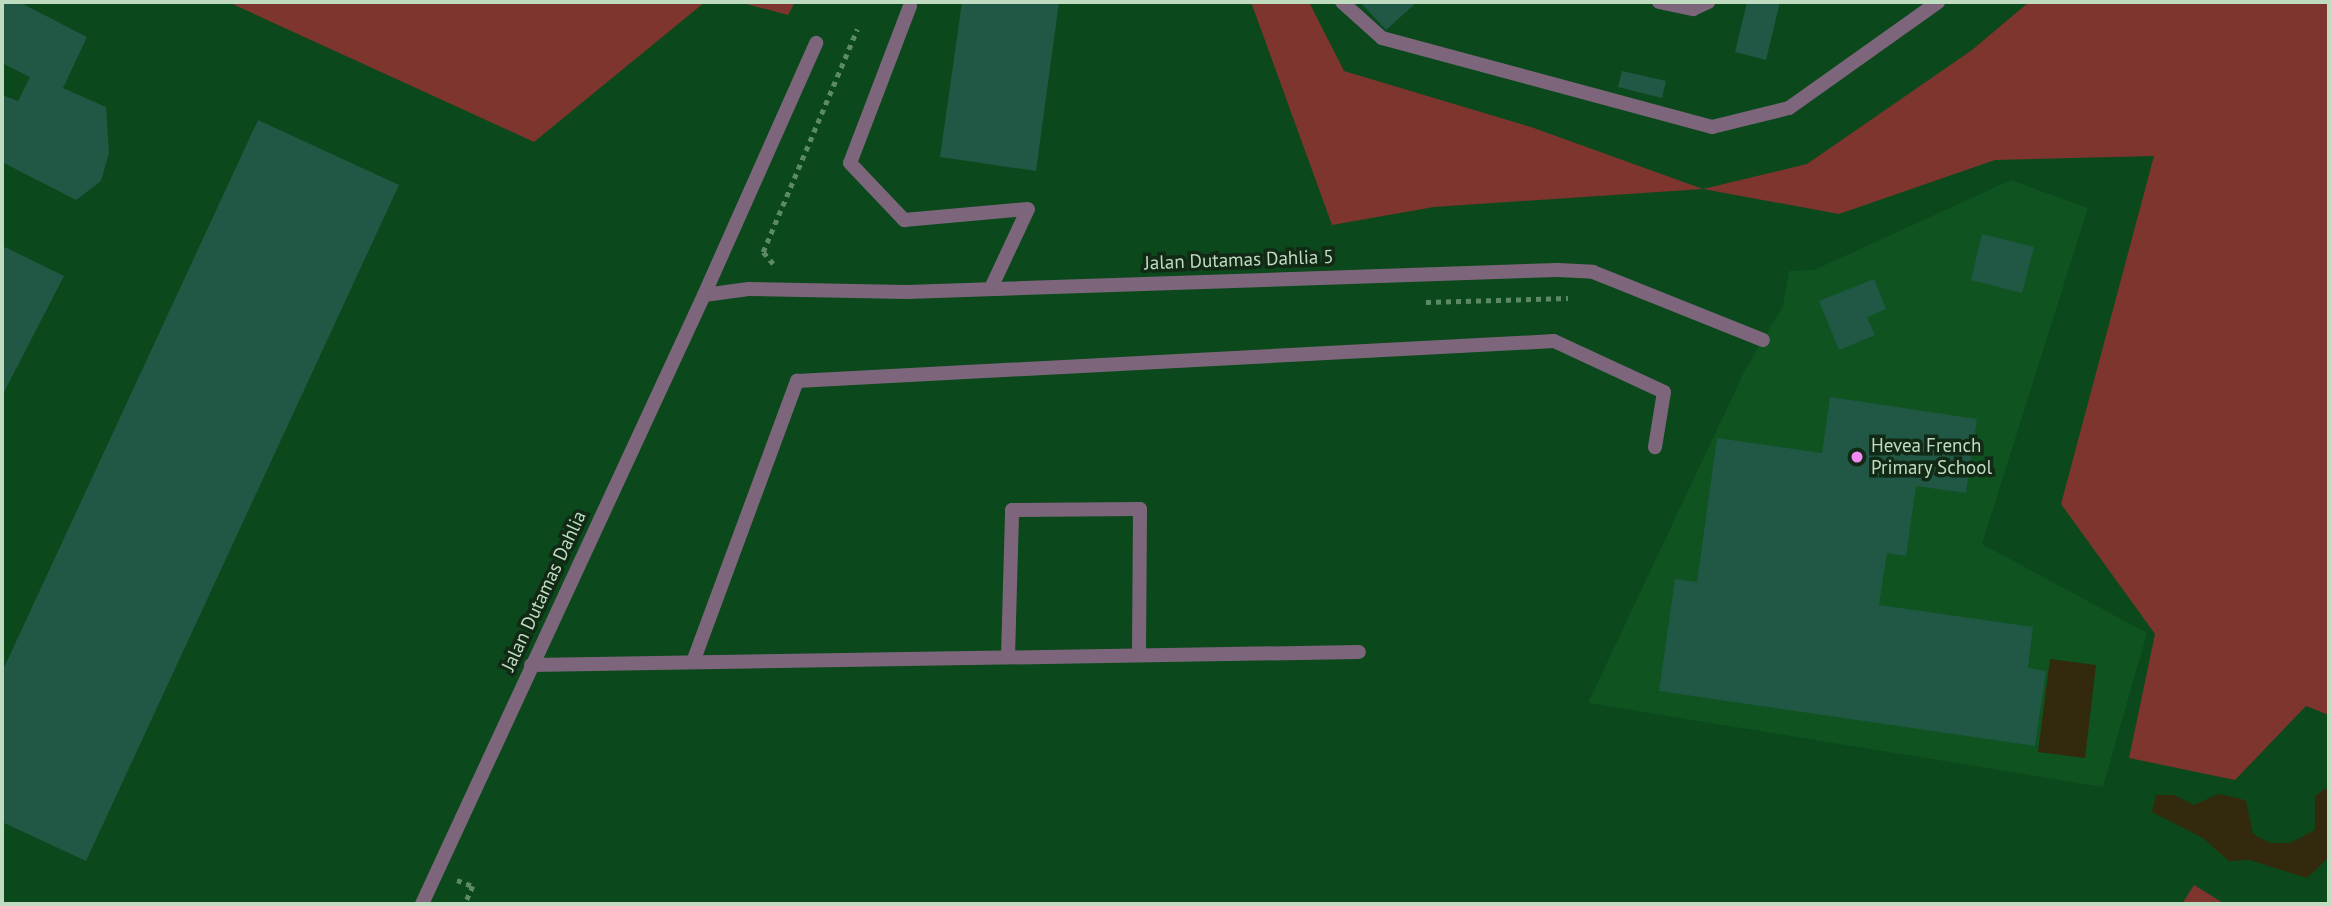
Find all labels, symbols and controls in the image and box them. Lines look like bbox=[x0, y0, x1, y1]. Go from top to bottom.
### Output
street label: Jalan Dutamas Dahlia 5 bbox=[1144, 245, 1334, 275]
place label: Hevea French Primary School bbox=[1871, 435, 1993, 479]
marker: Hevea French Primary School bbox=[1849, 449, 1865, 465]
street label: Jalan Dutamas Dahlia bbox=[497, 507, 591, 675]

